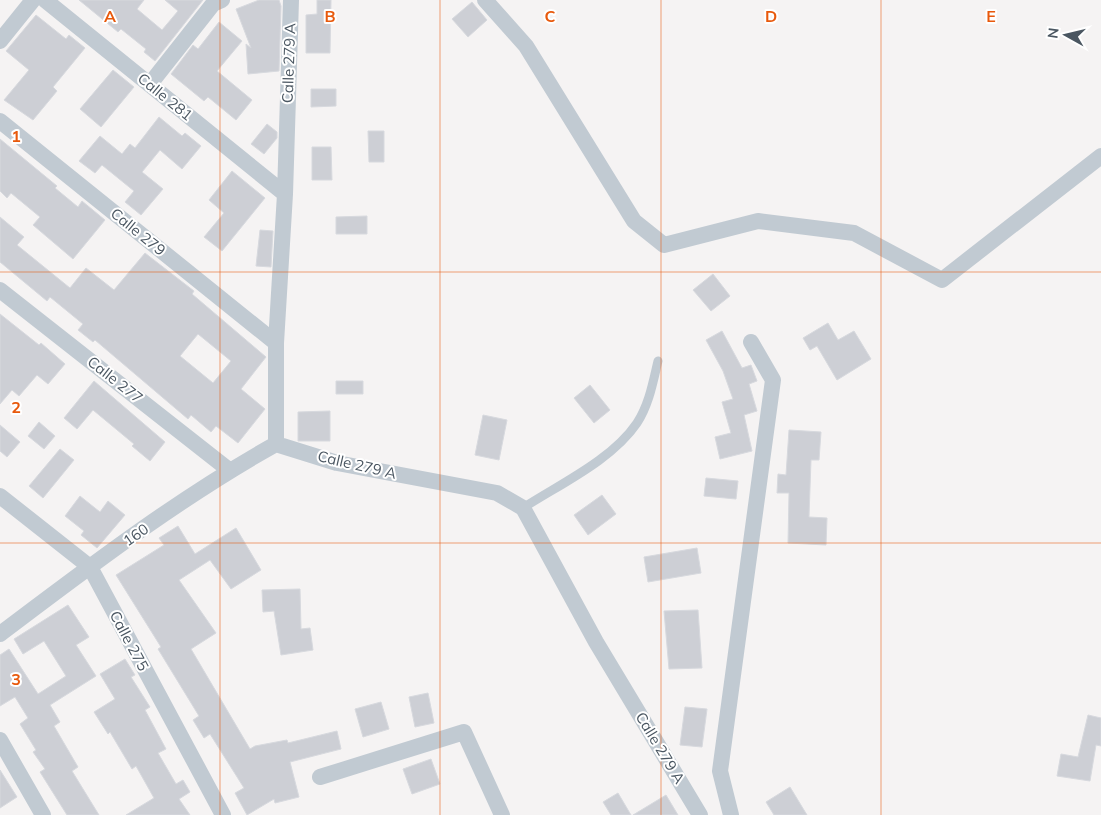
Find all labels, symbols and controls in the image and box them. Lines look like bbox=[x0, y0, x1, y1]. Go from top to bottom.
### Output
text: A bbox=[104, 6, 116, 26]
text: B bbox=[324, 6, 336, 26]
text: C bbox=[545, 6, 556, 26]
text: D bbox=[765, 6, 777, 26]
text: E bbox=[986, 6, 996, 26]
north arrow bbox=[1041, 10, 1091, 60]
street label: Calle 279 A bbox=[278, 23, 299, 103]
text: N bbox=[1043, 27, 1063, 40]
street label: Calle 281 bbox=[134, 69, 197, 125]
text: 1 bbox=[11, 126, 21, 146]
street label: Calle 279 bbox=[107, 204, 170, 260]
street label: Calle 277 bbox=[84, 352, 147, 407]
text: 2 bbox=[11, 397, 21, 417]
street label: Calle 279 A bbox=[316, 446, 398, 483]
street label: 160 bbox=[119, 519, 152, 550]
street label: Calle 275 bbox=[106, 608, 153, 674]
text: 3 bbox=[11, 669, 21, 689]
street label: Calle 279 A bbox=[632, 708, 689, 787]

